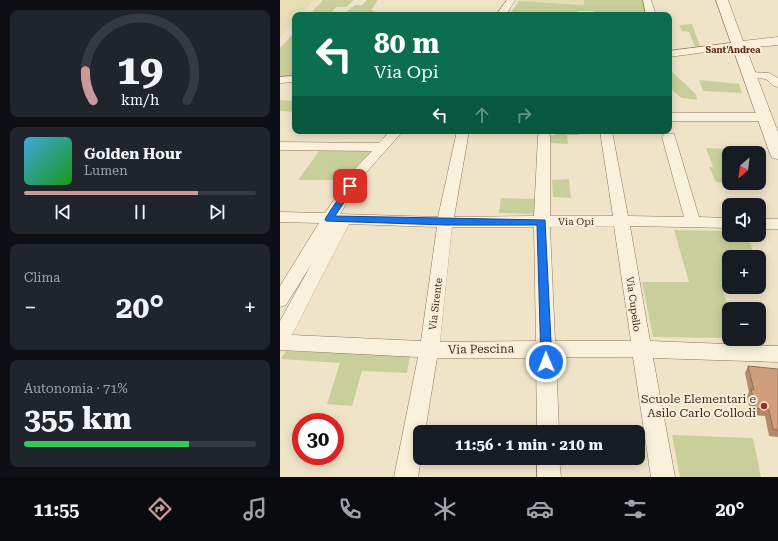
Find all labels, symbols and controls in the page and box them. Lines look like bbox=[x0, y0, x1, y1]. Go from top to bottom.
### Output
text: 80 m bbox=[374, 27, 439, 60]
icon: left bbox=[308, 28, 360, 80]
text: 19 bbox=[117, 45, 163, 94]
district label: Sant'Andrea bbox=[706, 45, 761, 55]
text: Via Opi bbox=[374, 61, 438, 82]
text: km/h bbox=[121, 92, 159, 108]
icon: left bbox=[429, 104, 451, 126]
icon: ahead bbox=[471, 104, 493, 126]
icon: right bbox=[513, 104, 535, 126]
text: Golden Hour bbox=[84, 145, 182, 163]
north arrow bbox=[722, 146, 766, 190]
map controls bbox=[722, 146, 766, 346]
text: Lumen bbox=[84, 163, 128, 178]
pin bbox=[333, 169, 367, 203]
icon: arrive bbox=[339, 175, 361, 197]
button: sound bbox=[722, 198, 766, 242]
icon: previous bbox=[52, 201, 74, 223]
icon: pause bbox=[129, 201, 151, 223]
icon: next bbox=[206, 201, 228, 223]
street label: Via Opi bbox=[558, 216, 594, 227]
button: + bbox=[722, 250, 766, 294]
text: Clima bbox=[24, 270, 60, 285]
street label: Via Cupello bbox=[624, 276, 643, 332]
street label: Via Sirente bbox=[427, 277, 444, 331]
text: 20° bbox=[116, 290, 164, 325]
text: − bbox=[24, 295, 36, 320]
text: + bbox=[244, 295, 256, 320]
button: − bbox=[722, 302, 766, 346]
street label: Via Pescina bbox=[448, 341, 515, 357]
position arrow bbox=[525, 341, 567, 383]
text: Autonomia · 71% bbox=[24, 381, 128, 396]
place label: Scuole Elementari e Asilo Carlo Collodi bbox=[641, 392, 756, 420]
text: 355 km bbox=[24, 401, 132, 436]
marker: Scuole Elementari e Asilo Carlo Collodi bbox=[759, 401, 769, 411]
speed limit sign: 30 bbox=[292, 413, 344, 465]
text: 11:56 · 1 min · 210 m bbox=[455, 436, 603, 454]
icon: directions bbox=[146, 495, 174, 523]
icon: music bbox=[241, 495, 269, 523]
icon: phone bbox=[336, 495, 364, 523]
icon: climate bbox=[431, 495, 459, 523]
icon: car bbox=[526, 495, 554, 523]
icon: filters bbox=[621, 495, 649, 523]
text: 11:55 bbox=[33, 499, 79, 520]
text: 20° bbox=[715, 499, 745, 520]

